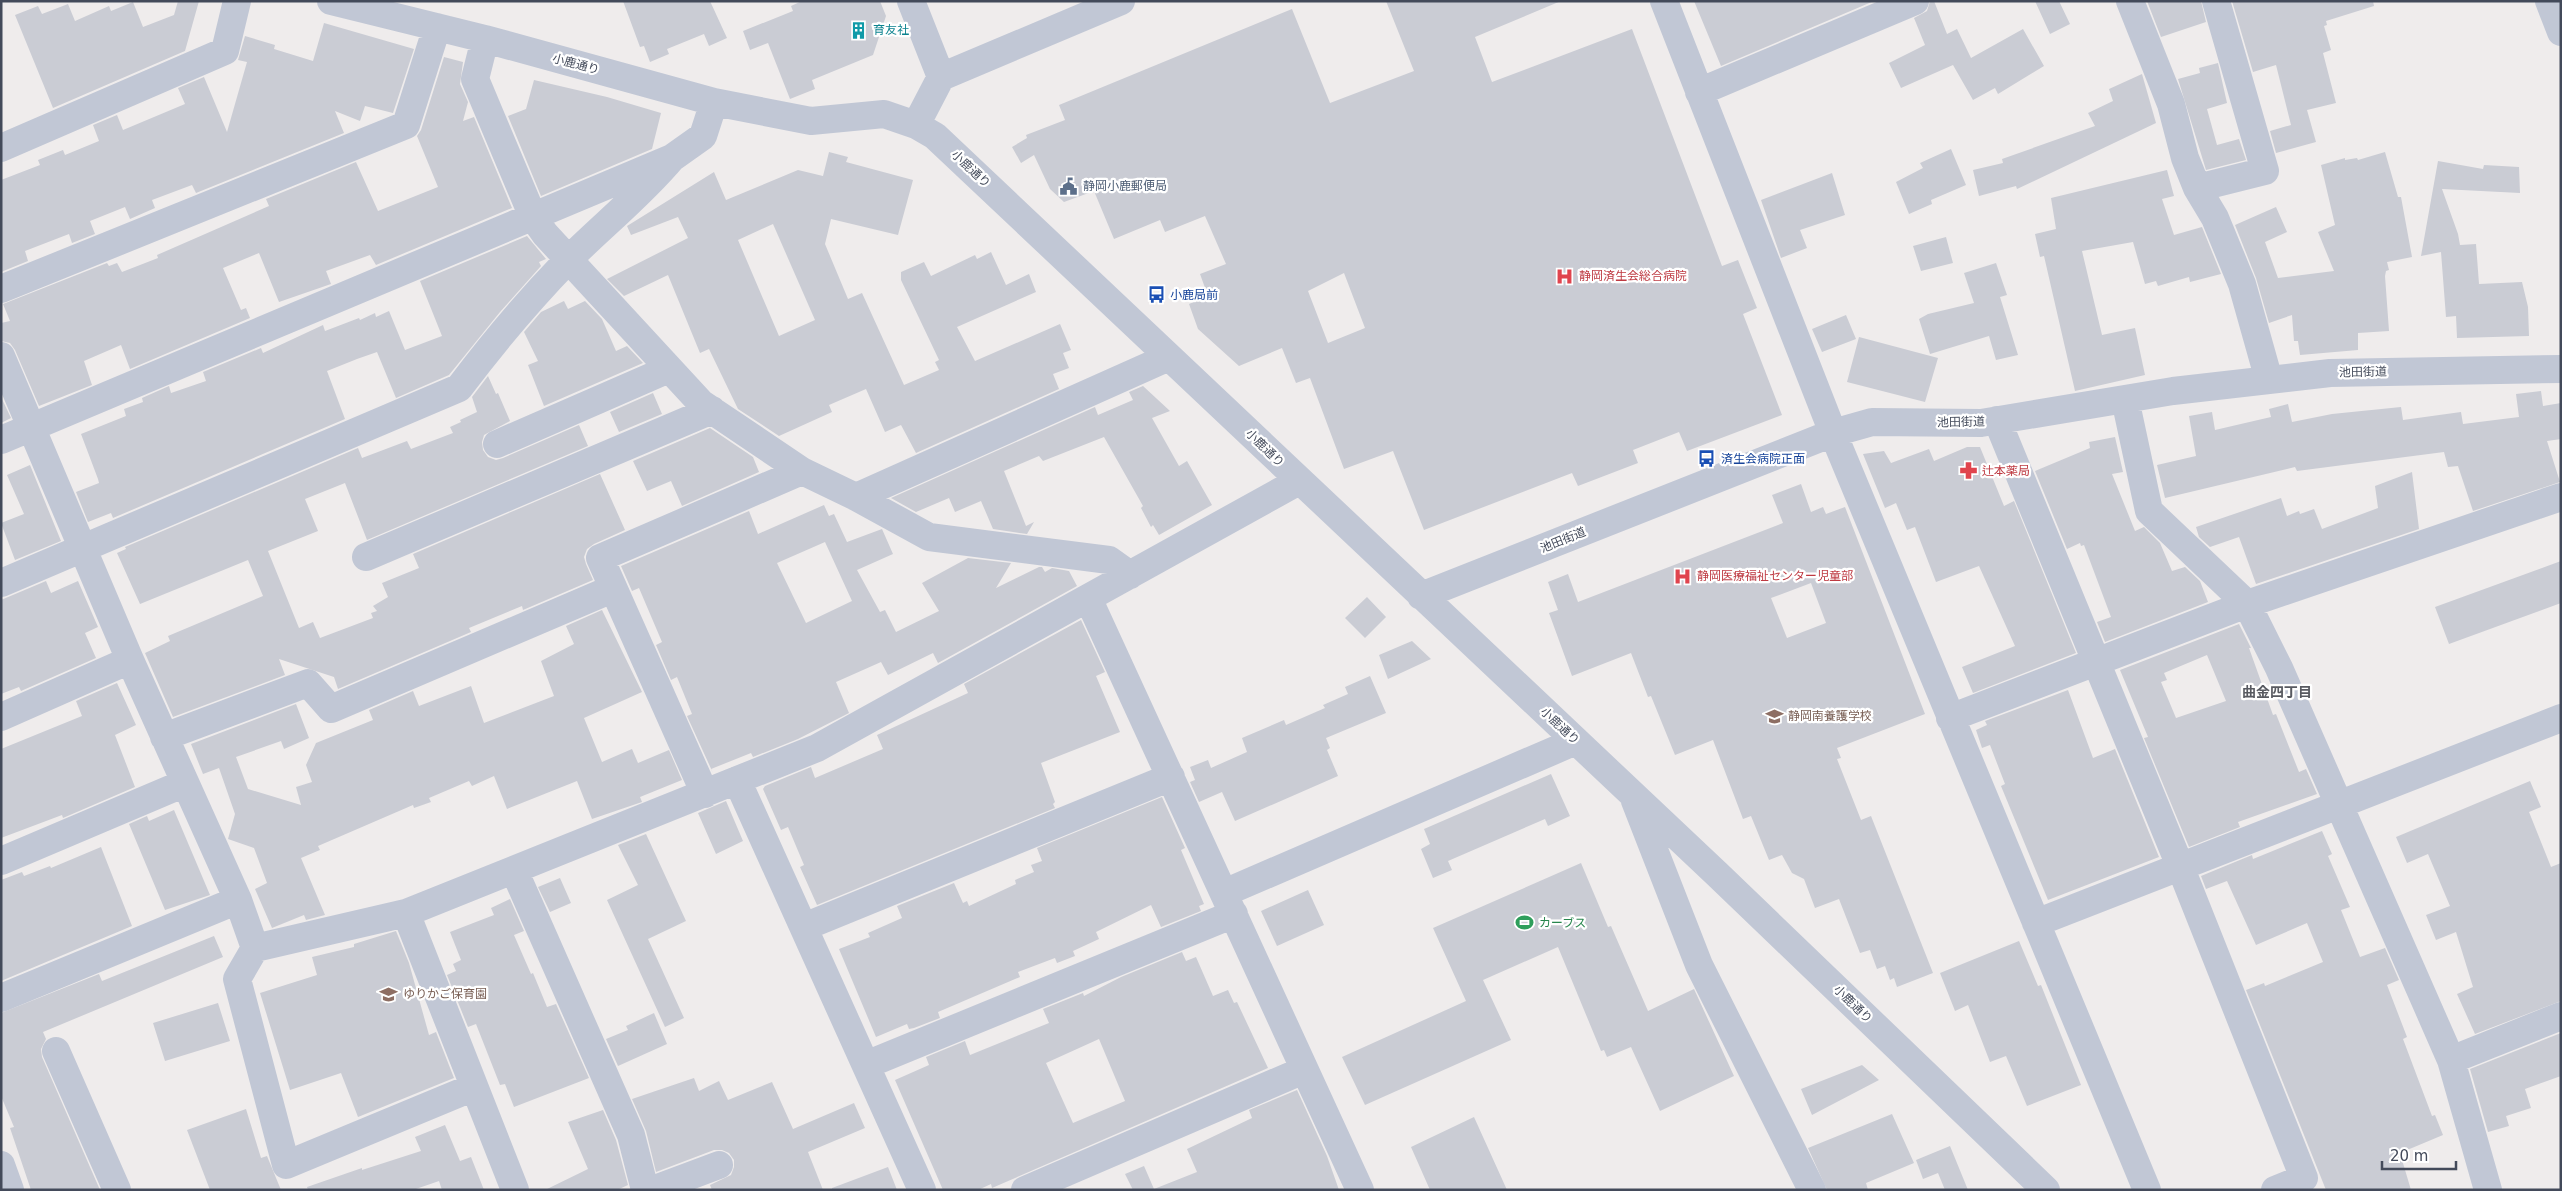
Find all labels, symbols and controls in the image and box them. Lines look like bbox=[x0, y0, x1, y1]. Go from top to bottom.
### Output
building icon: 育友社 bbox=[849, 20, 869, 40]
place label: 育友社 bbox=[873, 23, 909, 37]
street label: 小鹿通り bbox=[551, 51, 601, 77]
street label: 小鹿通り bbox=[949, 148, 993, 190]
public building icon: 静岡小鹿郵便局 bbox=[1059, 176, 1079, 196]
place label: 静岡小鹿郵便局 bbox=[1083, 179, 1167, 193]
hospital icon: 静岡済生会総合病院 bbox=[1555, 266, 1575, 286]
place label: 静岡済生会総合病院 bbox=[1579, 269, 1687, 283]
bus stop icon: 小鹿局前 bbox=[1146, 285, 1166, 305]
place label: 小鹿局前 bbox=[1170, 288, 1218, 302]
street label: 池田街道 bbox=[2339, 365, 2387, 379]
street label: 池田街道 bbox=[1937, 415, 1985, 429]
street label: 小鹿通り bbox=[1243, 426, 1287, 470]
bus stop icon: 済生会病院正面 bbox=[1697, 449, 1717, 469]
place label: 済生会病院正面 bbox=[1721, 452, 1805, 466]
pharmacy icon: 辻本薬局 bbox=[1958, 461, 1978, 481]
place label: 辻本薬局 bbox=[1982, 464, 2030, 478]
street label: 池田街道 bbox=[1538, 525, 1588, 555]
hospital icon: 静岡医療福祉センター児童部 bbox=[1673, 566, 1693, 586]
place label: 静岡医療福祉センター児童部 bbox=[1697, 569, 1853, 583]
district label: 曲金四丁目 bbox=[2242, 684, 2312, 700]
street label: 小鹿通り bbox=[1538, 705, 1582, 747]
school or university icon: 静岡南養護学校 bbox=[1764, 706, 1784, 726]
place label: 静岡南養護学校 bbox=[1788, 709, 1872, 723]
sports icon: カーブス bbox=[1515, 913, 1535, 933]
place label: カーブス bbox=[1539, 916, 1586, 930]
street label: 小鹿通り bbox=[1831, 982, 1875, 1026]
school or university icon: ゆりかご保育園 bbox=[379, 984, 399, 1004]
place label: ゆりかご保育園 bbox=[403, 987, 487, 1001]
scale bar bbox=[2382, 1138, 2456, 1170]
text: 20 m bbox=[2390, 1147, 2428, 1165]

